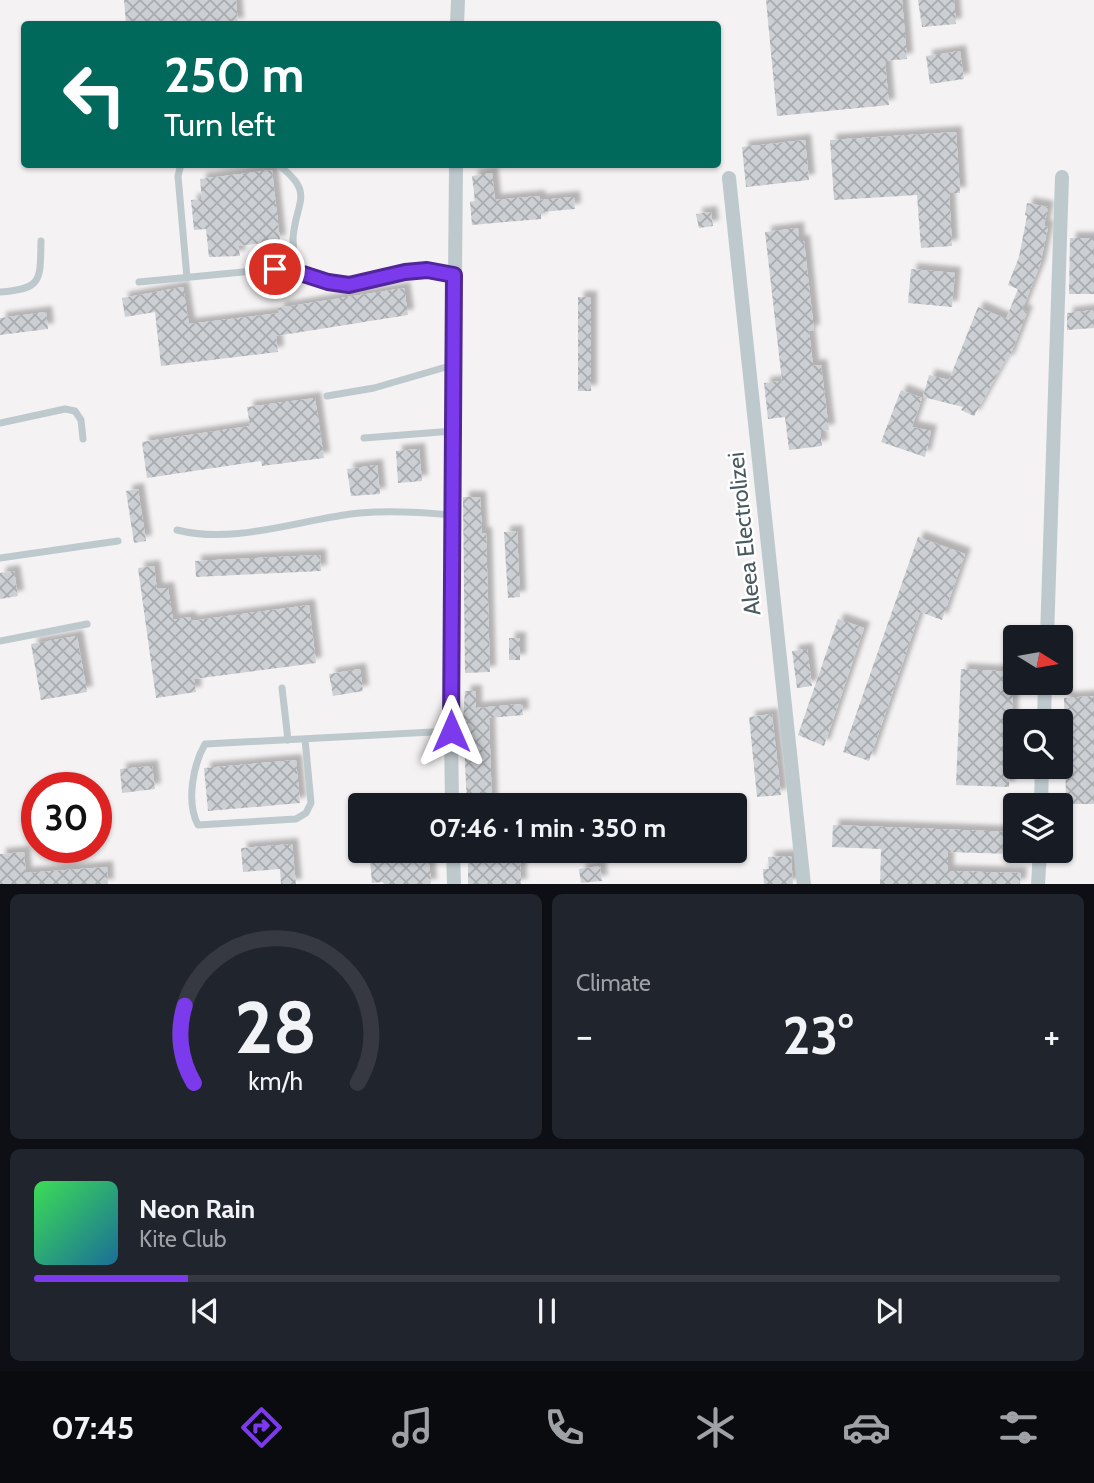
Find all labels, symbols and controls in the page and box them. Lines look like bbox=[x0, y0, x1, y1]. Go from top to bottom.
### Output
text: 250 m bbox=[164, 45, 304, 104]
icon: left bbox=[49, 49, 140, 140]
text: Turn left bbox=[164, 105, 275, 144]
pin bbox=[245, 239, 305, 299]
icon: arrive bbox=[256, 250, 294, 288]
street label: Aleea Electrolizei bbox=[721, 451, 767, 617]
north arrow bbox=[1003, 625, 1073, 695]
map controls bbox=[1003, 625, 1073, 863]
position arrow bbox=[414, 694, 488, 768]
button: search bbox=[1003, 709, 1073, 779]
speed limit sign: 30 bbox=[21, 772, 112, 863]
button: layers bbox=[1003, 793, 1073, 863]
text: 07:46 · 1 min · 350 m bbox=[429, 812, 666, 844]
text: Climate bbox=[576, 969, 651, 997]
text: 28 bbox=[235, 983, 317, 1071]
text: 23° bbox=[783, 1004, 853, 1067]
text: − bbox=[576, 1012, 593, 1059]
text: + bbox=[1043, 1012, 1060, 1059]
text: km/h bbox=[249, 1065, 303, 1095]
text: Neon Rain bbox=[139, 1193, 255, 1225]
text: Kite Club bbox=[139, 1225, 226, 1253]
icon: previous bbox=[186, 1292, 224, 1330]
icon: pause bbox=[528, 1292, 566, 1330]
icon: next bbox=[870, 1292, 908, 1330]
icon: directions bbox=[237, 1403, 286, 1452]
icon: music bbox=[388, 1403, 437, 1452]
icon: phone bbox=[540, 1403, 589, 1452]
icon: climate bbox=[691, 1403, 740, 1452]
icon: car bbox=[842, 1403, 891, 1452]
icon: filters bbox=[994, 1403, 1043, 1452]
text: 07:45 bbox=[51, 1408, 134, 1447]

